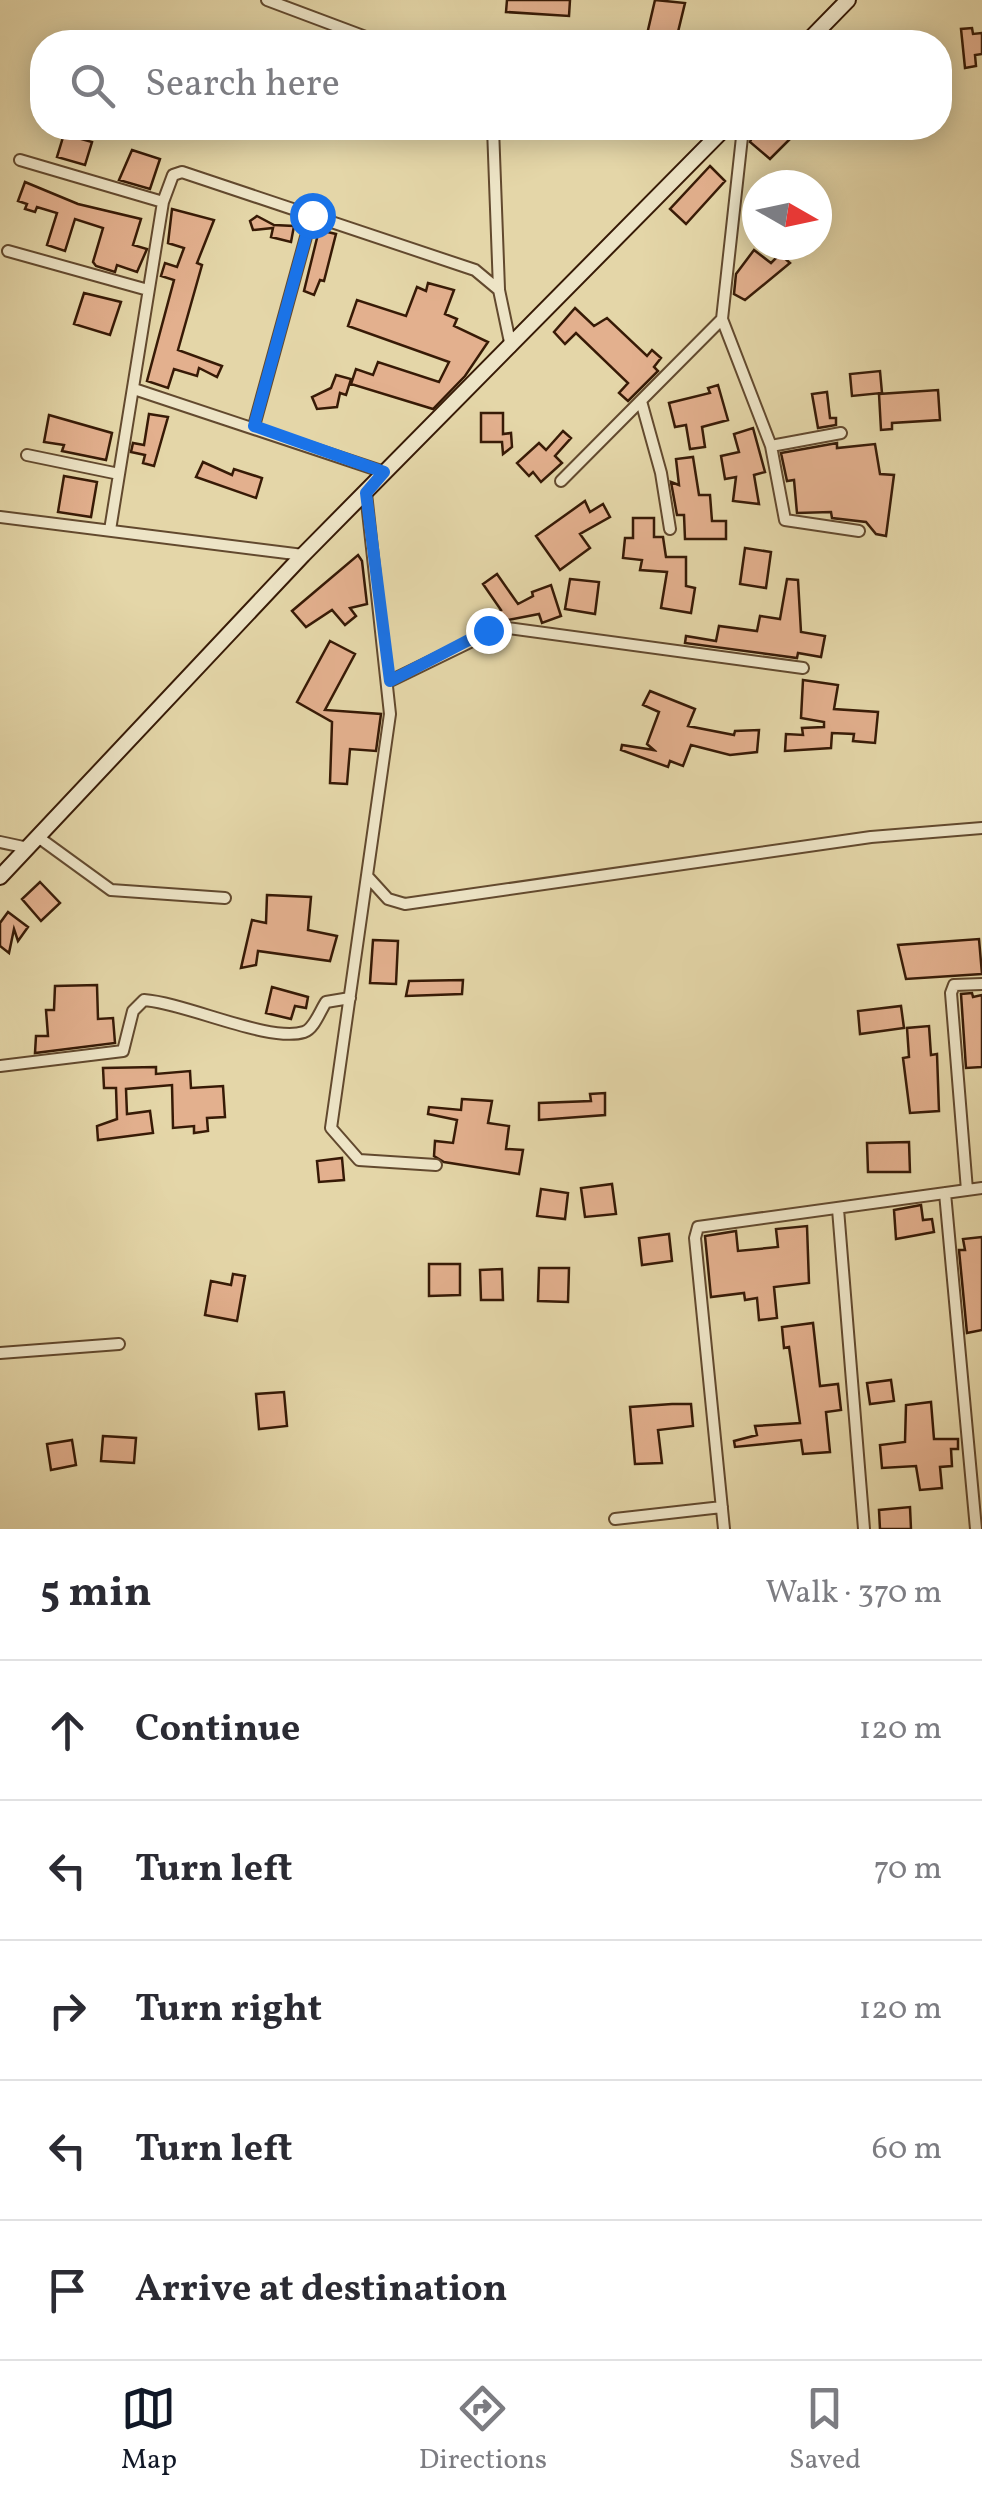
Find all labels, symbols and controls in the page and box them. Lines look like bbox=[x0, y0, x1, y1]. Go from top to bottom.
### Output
search box bbox=[30, 30, 952, 140]
icon: search bbox=[65, 58, 120, 113]
text: Search here bbox=[145, 59, 340, 112]
north arrow bbox=[742, 170, 832, 260]
route start bbox=[290, 193, 336, 239]
route end bbox=[466, 608, 512, 654]
text: 5 min bbox=[40, 1565, 152, 1624]
text: Walk · 370 m bbox=[766, 1572, 942, 1616]
icon: ahead bbox=[40, 1703, 95, 1758]
text: Continue bbox=[135, 1704, 300, 1757]
text: 120 m bbox=[859, 1708, 942, 1752]
icon: left bbox=[40, 1843, 95, 1898]
text: Turn left bbox=[135, 1844, 292, 1897]
text: 70 m bbox=[874, 1848, 942, 1892]
icon: right bbox=[40, 1983, 95, 2038]
text: Turn right bbox=[135, 1984, 322, 2037]
text: 120 m bbox=[859, 1988, 942, 2032]
icon: left bbox=[40, 2123, 95, 2178]
text: Turn left bbox=[135, 2124, 292, 2177]
text: 60 m bbox=[872, 2128, 942, 2172]
icon: arrive bbox=[40, 2263, 95, 2318]
text: Arrive at destination bbox=[135, 2264, 508, 2317]
tab: Map bbox=[121, 2381, 177, 2480]
tab: Directions bbox=[419, 2381, 547, 2480]
tab: Saved bbox=[789, 2381, 861, 2480]

